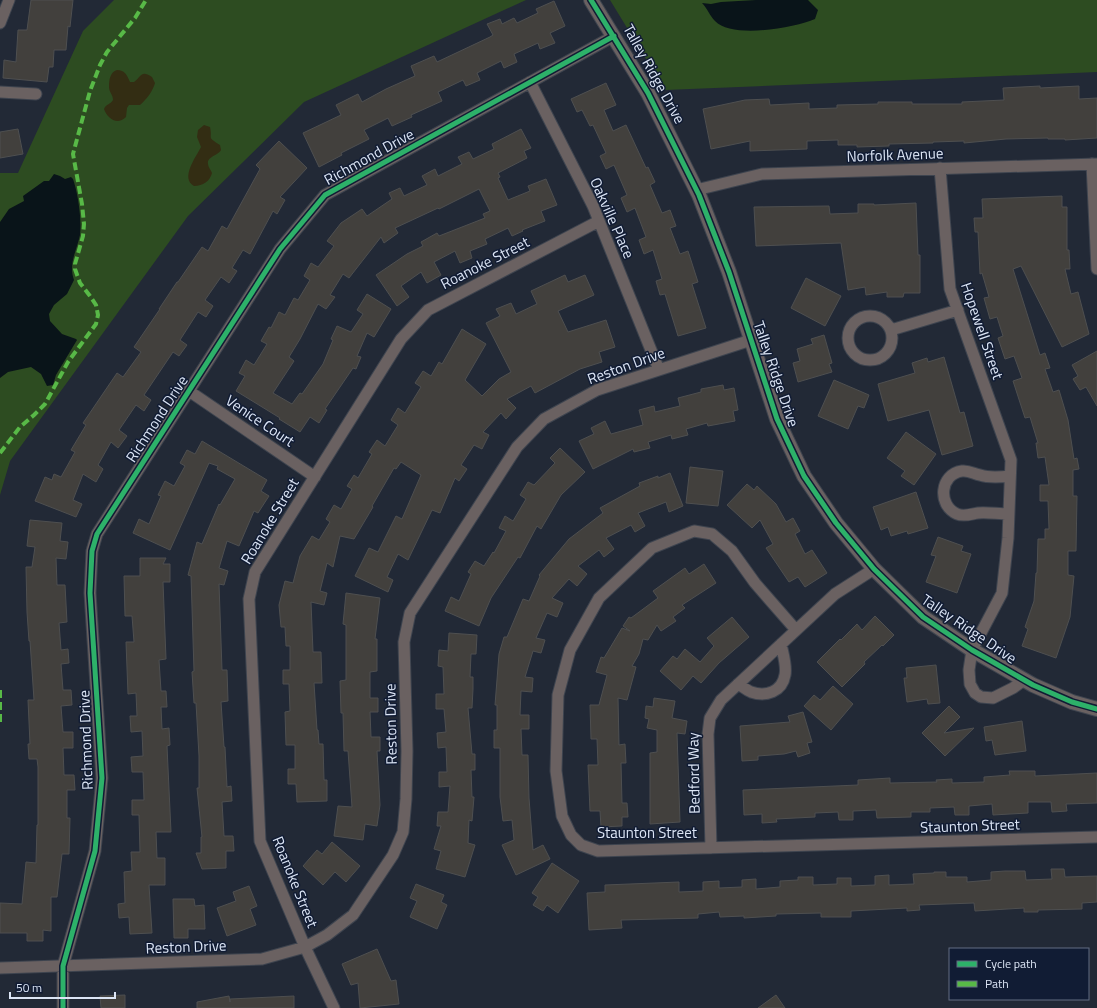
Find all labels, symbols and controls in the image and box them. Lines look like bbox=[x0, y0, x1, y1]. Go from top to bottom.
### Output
street label: Talley Ridge Drive bbox=[618, 20, 691, 128]
street label: Richmond Drive bbox=[320, 122, 418, 191]
street label: Norfolk Avenue bbox=[846, 141, 944, 168]
street label: Oakville Place bbox=[584, 173, 641, 262]
street label: Roanoke Street bbox=[436, 230, 534, 295]
street label: Hopewell Street bbox=[955, 279, 1010, 383]
street label: Talley Ridge Drive bbox=[748, 318, 805, 430]
street label: Reston Drive bbox=[584, 341, 668, 390]
street label: Richmond Drive bbox=[120, 371, 193, 467]
street label: Venice Court bbox=[221, 389, 300, 453]
street label: Roanoke Street bbox=[235, 473, 305, 568]
street label: Talley Ridge Drive bbox=[917, 588, 1022, 669]
street label: Reston Drive bbox=[378, 683, 403, 765]
street label: Richmond Drive bbox=[72, 690, 99, 790]
street label: Bedford Way bbox=[681, 732, 706, 814]
street label: Staunton Street bbox=[920, 812, 1021, 839]
street label: Staunton Street bbox=[597, 821, 698, 844]
street label: Roanoke Street bbox=[267, 833, 325, 932]
street label: Reston Drive bbox=[145, 934, 227, 959]
legend bbox=[949, 948, 1089, 1000]
text: Cycle path bbox=[985, 954, 1037, 973]
scale bar bbox=[10, 974, 115, 1000]
text: Path bbox=[985, 974, 1009, 993]
text: 50 m bbox=[16, 978, 42, 997]

